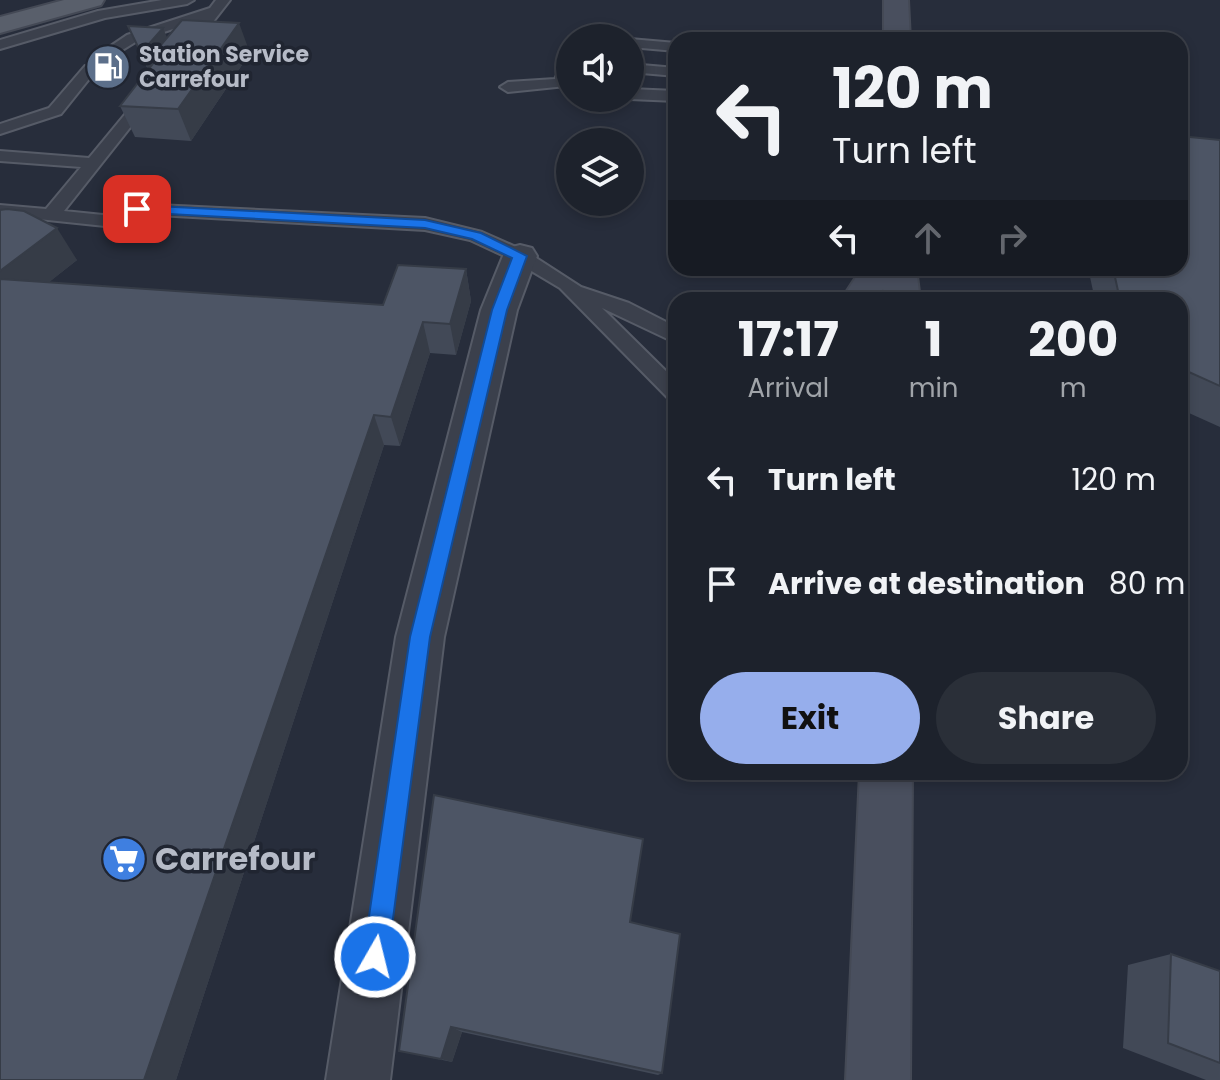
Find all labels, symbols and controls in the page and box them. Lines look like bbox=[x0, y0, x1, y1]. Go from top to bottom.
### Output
map controls bbox=[556, 24, 644, 216]
button: sound bbox=[556, 24, 644, 112]
place label: Station Service Carrefour bbox=[139, 39, 309, 95]
fuel station icon: Station Service Carrefour bbox=[84, 43, 132, 91]
text: 120 m bbox=[832, 49, 993, 128]
icon: left bbox=[700, 64, 804, 168]
text: Turn left bbox=[832, 125, 977, 176]
button: layers bbox=[556, 128, 644, 216]
pin bbox=[103, 175, 171, 243]
icon: arrive bbox=[115, 187, 159, 231]
icon: left bbox=[822, 216, 866, 260]
icon: ahead bbox=[906, 216, 950, 260]
icon: right bbox=[990, 216, 1034, 260]
text: 17:17 bbox=[738, 306, 839, 373]
text: 1 bbox=[925, 306, 943, 373]
text: 200 bbox=[1028, 306, 1118, 373]
text: Arrival bbox=[747, 370, 829, 406]
text: min bbox=[909, 370, 958, 406]
text: m bbox=[1060, 370, 1087, 406]
icon: left bbox=[700, 458, 744, 502]
text: Turn left bbox=[768, 458, 896, 501]
text: 120 m bbox=[1071, 458, 1156, 501]
icon: arrive bbox=[700, 562, 744, 606]
text: Arrive at destination bbox=[768, 562, 1085, 605]
text: 80 m bbox=[1109, 562, 1185, 605]
button: Exit bbox=[700, 672, 920, 764]
button: Share bbox=[936, 672, 1156, 764]
supermarket icon: Carrefour bbox=[100, 835, 148, 883]
place label: Carrefour bbox=[155, 836, 316, 881]
position arrow bbox=[333, 915, 417, 999]

